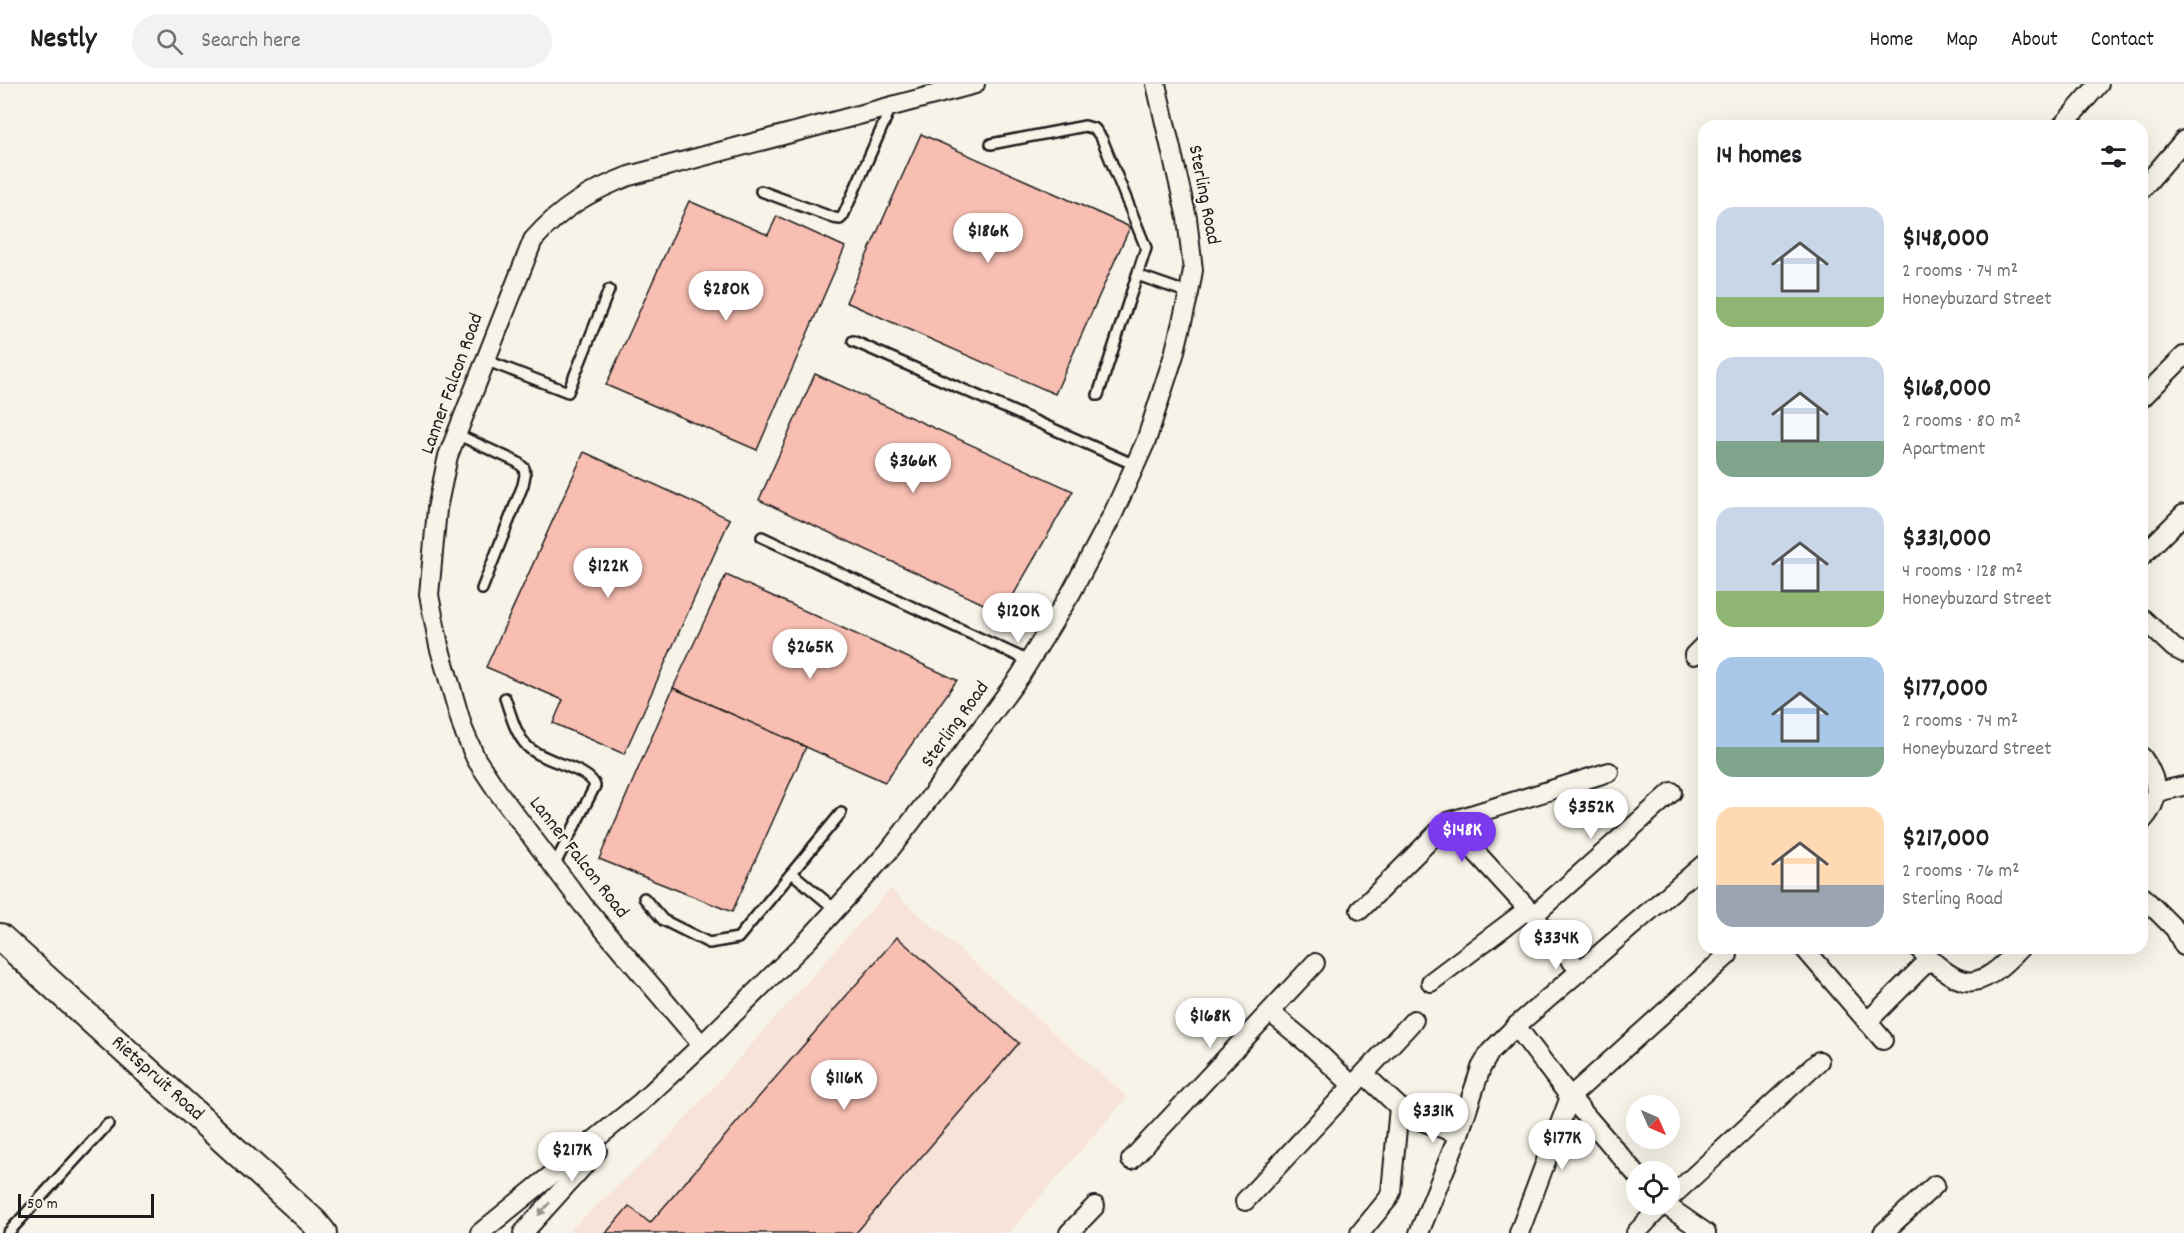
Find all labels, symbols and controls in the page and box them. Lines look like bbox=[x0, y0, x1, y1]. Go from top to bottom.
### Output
search box bbox=[132, 14, 552, 68]
text: Nestly bbox=[30, 21, 96, 61]
icon: search bbox=[153, 25, 186, 58]
text: Search here bbox=[201, 26, 301, 57]
text: Home bbox=[1869, 26, 1913, 56]
text: Map bbox=[1946, 26, 1978, 56]
text: About bbox=[2011, 26, 2058, 56]
text: Contact bbox=[2091, 26, 2154, 56]
text: 14 homes bbox=[1716, 138, 1802, 175]
icon: filters bbox=[2097, 140, 2130, 173]
street label: Sterling Road bbox=[1180, 143, 1226, 247]
pin: $186K bbox=[946, 213, 1030, 264]
text: $186K bbox=[967, 218, 1009, 246]
text: $148,000 bbox=[1902, 221, 1990, 258]
icon: home bbox=[1764, 231, 1836, 303]
text: 2 rooms · 74 m² bbox=[1902, 258, 2018, 286]
pin: $280K bbox=[684, 271, 768, 322]
text: $280K bbox=[702, 276, 750, 304]
text: Honeybuzard Street bbox=[1902, 286, 2052, 314]
street label: Lanner Falcon Road bbox=[415, 310, 491, 458]
text: $168,000 bbox=[1902, 371, 1992, 408]
icon: home bbox=[1764, 381, 1836, 453]
text: 2 rooms · 80 m² bbox=[1902, 408, 2021, 436]
text: Apartment bbox=[1902, 436, 1985, 464]
pin: $366K bbox=[871, 443, 955, 494]
text: $366K bbox=[889, 448, 937, 476]
text: $331,000 bbox=[1902, 521, 1991, 558]
icon: home bbox=[1764, 531, 1836, 603]
pin: $122K bbox=[566, 548, 650, 599]
text: $122K bbox=[587, 553, 629, 581]
text: 4 rooms · 128 m² bbox=[1902, 558, 2023, 586]
text: Honeybuzard Street bbox=[1902, 586, 2052, 614]
pin: $120K bbox=[976, 593, 1060, 644]
text: $120K bbox=[996, 598, 1040, 626]
pin: $265K bbox=[768, 629, 852, 680]
text: $265K bbox=[786, 634, 834, 662]
text: $177,000 bbox=[1902, 671, 1988, 708]
street label: Sterling Road bbox=[915, 676, 997, 774]
icon: home bbox=[1764, 681, 1836, 753]
text: 2 rooms · 74 m² bbox=[1902, 708, 2018, 736]
text: Honeybuzard Street bbox=[1902, 736, 2052, 764]
pin: $352K bbox=[1549, 789, 1633, 840]
street label: Lanner Falcon Road bbox=[521, 791, 635, 925]
text: $352K bbox=[1568, 794, 1614, 822]
pin: $148K bbox=[1420, 812, 1504, 863]
text: $148K bbox=[1442, 817, 1482, 845]
text: $217,000 bbox=[1902, 821, 1990, 858]
icon: home bbox=[1764, 831, 1836, 903]
text: 2 rooms · 76 m² bbox=[1902, 858, 2020, 886]
text: Sterling Road bbox=[1902, 886, 2003, 914]
pin: $334K bbox=[1514, 920, 1598, 971]
text: $334K bbox=[1533, 925, 1579, 953]
pin: $168K bbox=[1168, 998, 1252, 1049]
text: $168K bbox=[1189, 1003, 1231, 1031]
street label: Rietspruit Road bbox=[104, 1030, 210, 1128]
pin: $116K bbox=[802, 1060, 886, 1111]
text: $116K bbox=[825, 1065, 863, 1093]
pin: $331K bbox=[1391, 1093, 1475, 1144]
north arrow bbox=[1626, 1095, 1680, 1149]
map controls bbox=[1626, 1095, 1680, 1215]
text: $331K bbox=[1412, 1098, 1454, 1126]
pin: $177K bbox=[1520, 1120, 1604, 1171]
text: $177K bbox=[1542, 1125, 1582, 1153]
pin: $217K bbox=[530, 1132, 614, 1183]
text: $217K bbox=[552, 1137, 592, 1165]
button: locate bbox=[1626, 1161, 1680, 1215]
scale bar bbox=[18, 1191, 154, 1218]
text: 50 m bbox=[27, 1193, 58, 1216]
one-way arrow bbox=[538, 1202, 552, 1216]

